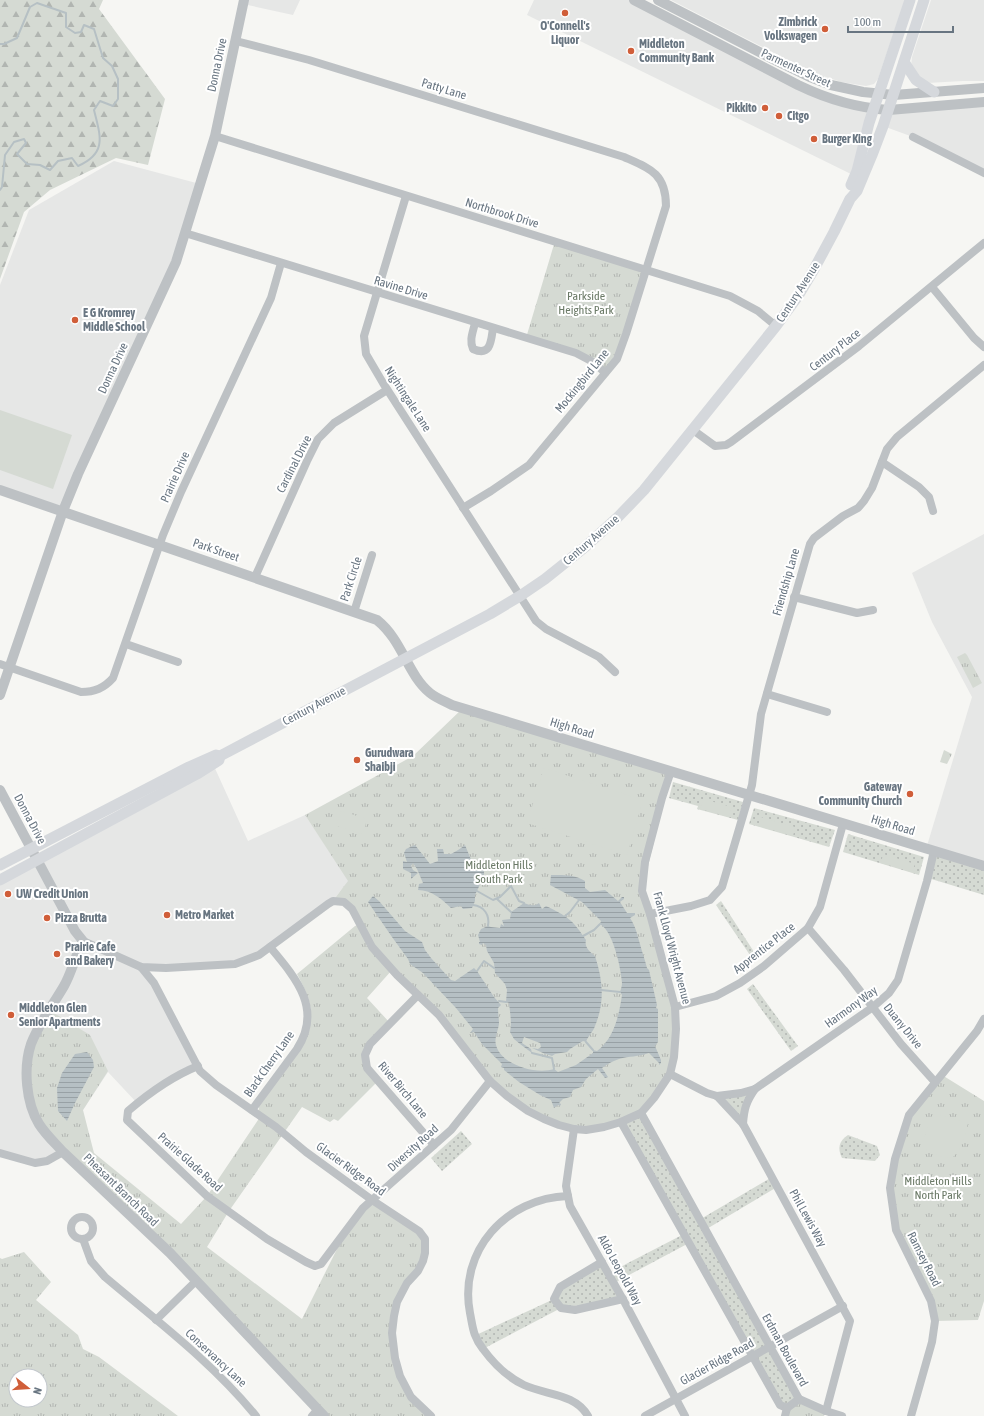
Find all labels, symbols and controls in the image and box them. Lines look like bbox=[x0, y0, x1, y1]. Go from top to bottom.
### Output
marker: O'Connell's Liquor bbox=[560, 8, 570, 18]
scale bar bbox=[848, 8, 953, 34]
place label: Zimbrick Volkswagen bbox=[763, 15, 818, 43]
text: 100 m bbox=[854, 15, 881, 29]
place label: O'Connell's Liquor bbox=[540, 19, 591, 47]
marker: Zimbrick Volkswagen bbox=[820, 24, 830, 34]
street label: Donna Drive bbox=[204, 37, 230, 93]
place label: Middleton Community Bank bbox=[639, 37, 715, 65]
marker: Middleton Community Bank bbox=[626, 46, 636, 56]
street label: Parmenter Street bbox=[759, 46, 833, 90]
street label: Patty Lane bbox=[420, 76, 468, 102]
place label: Pikkito bbox=[726, 101, 757, 115]
marker: Pikkito bbox=[760, 103, 770, 113]
place label: Citgo bbox=[787, 109, 810, 123]
marker: Citgo bbox=[774, 111, 784, 121]
place label: Burger King bbox=[822, 132, 873, 146]
marker: Burger King bbox=[809, 134, 819, 144]
street label: Northbrook Drive bbox=[464, 195, 540, 231]
street label: Century Avenue bbox=[773, 259, 823, 325]
street label: Ravine Drive bbox=[372, 273, 430, 303]
park label: Parkside Heights Park bbox=[558, 289, 614, 317]
place label: E G Kromrey Middle School bbox=[83, 306, 146, 334]
marker: E G Kromrey Middle School bbox=[70, 315, 80, 325]
street label: Century Place bbox=[807, 326, 863, 374]
street label: Donna Drive bbox=[95, 340, 131, 396]
street label: Mockingbird Lane bbox=[552, 346, 612, 416]
street label: Nightingale Lane bbox=[382, 364, 434, 434]
street label: Cardinal Drive bbox=[274, 433, 314, 495]
street label: Prairie Drive bbox=[158, 449, 192, 505]
street label: Century Avenue bbox=[560, 512, 622, 568]
street label: Park Street bbox=[191, 536, 241, 565]
street label: Friendship Lane bbox=[770, 547, 802, 617]
street label: Park Circle bbox=[337, 555, 365, 603]
street label: Century Avenue bbox=[280, 684, 348, 728]
street label: High Road bbox=[548, 715, 596, 741]
place label: Gurudwara Shaibji bbox=[365, 746, 414, 774]
marker: Gurudwara Shaibji bbox=[352, 755, 362, 765]
place label: Gateway Community Church bbox=[818, 780, 902, 808]
marker: Gateway Community Church bbox=[905, 789, 915, 799]
street label: Donna Drive bbox=[11, 792, 49, 846]
street label: High Road bbox=[869, 812, 917, 838]
park label: Middleton Hills South Park bbox=[465, 858, 533, 886]
place label: UW Credit Union bbox=[16, 887, 89, 901]
marker: UW Credit Union bbox=[3, 889, 13, 899]
street label: Frank Lloyd Wright Avenue bbox=[650, 890, 694, 1006]
place label: Metro Market bbox=[175, 908, 234, 922]
marker: Metro Market bbox=[162, 910, 172, 920]
place label: Pizza Brutta bbox=[55, 911, 107, 925]
marker: Pizza Brutta bbox=[42, 913, 52, 923]
street label: Apprentice Place bbox=[730, 920, 798, 976]
place label: Prairie Cafe and Bakery bbox=[65, 940, 116, 968]
marker: Prairie Cafe and Bakery bbox=[52, 949, 62, 959]
street label: Harmony Way bbox=[822, 983, 880, 1031]
place label: Middleton Glen Senior Apartments bbox=[19, 1001, 101, 1029]
street label: Duany Drive bbox=[881, 1001, 925, 1051]
marker: Middleton Glen Senior Apartments bbox=[6, 1010, 16, 1020]
street label: Black Cherry Lane bbox=[241, 1028, 297, 1100]
street label: River Birch Lane bbox=[375, 1059, 431, 1121]
street label: Diversity Road bbox=[385, 1122, 441, 1174]
street label: Prairie Glade Road bbox=[155, 1129, 225, 1195]
street label: Glacier Ridge Road bbox=[314, 1139, 388, 1199]
street label: Pheasant Branch Road bbox=[81, 1151, 161, 1229]
park label: Middleton Hills North Park bbox=[904, 1174, 972, 1202]
street label: Phil Lewis Way bbox=[786, 1187, 830, 1249]
street label: Ramsey Road bbox=[904, 1229, 944, 1289]
street label: Aldo Leopold Way bbox=[595, 1232, 645, 1308]
street label: Erdman Boulevard bbox=[759, 1311, 811, 1389]
street label: Conservancy Lane bbox=[182, 1326, 250, 1390]
street label: Glacier Ridge Road bbox=[678, 1336, 756, 1388]
north arrow bbox=[8, 1368, 48, 1408]
text: N bbox=[31, 1386, 44, 1396]

